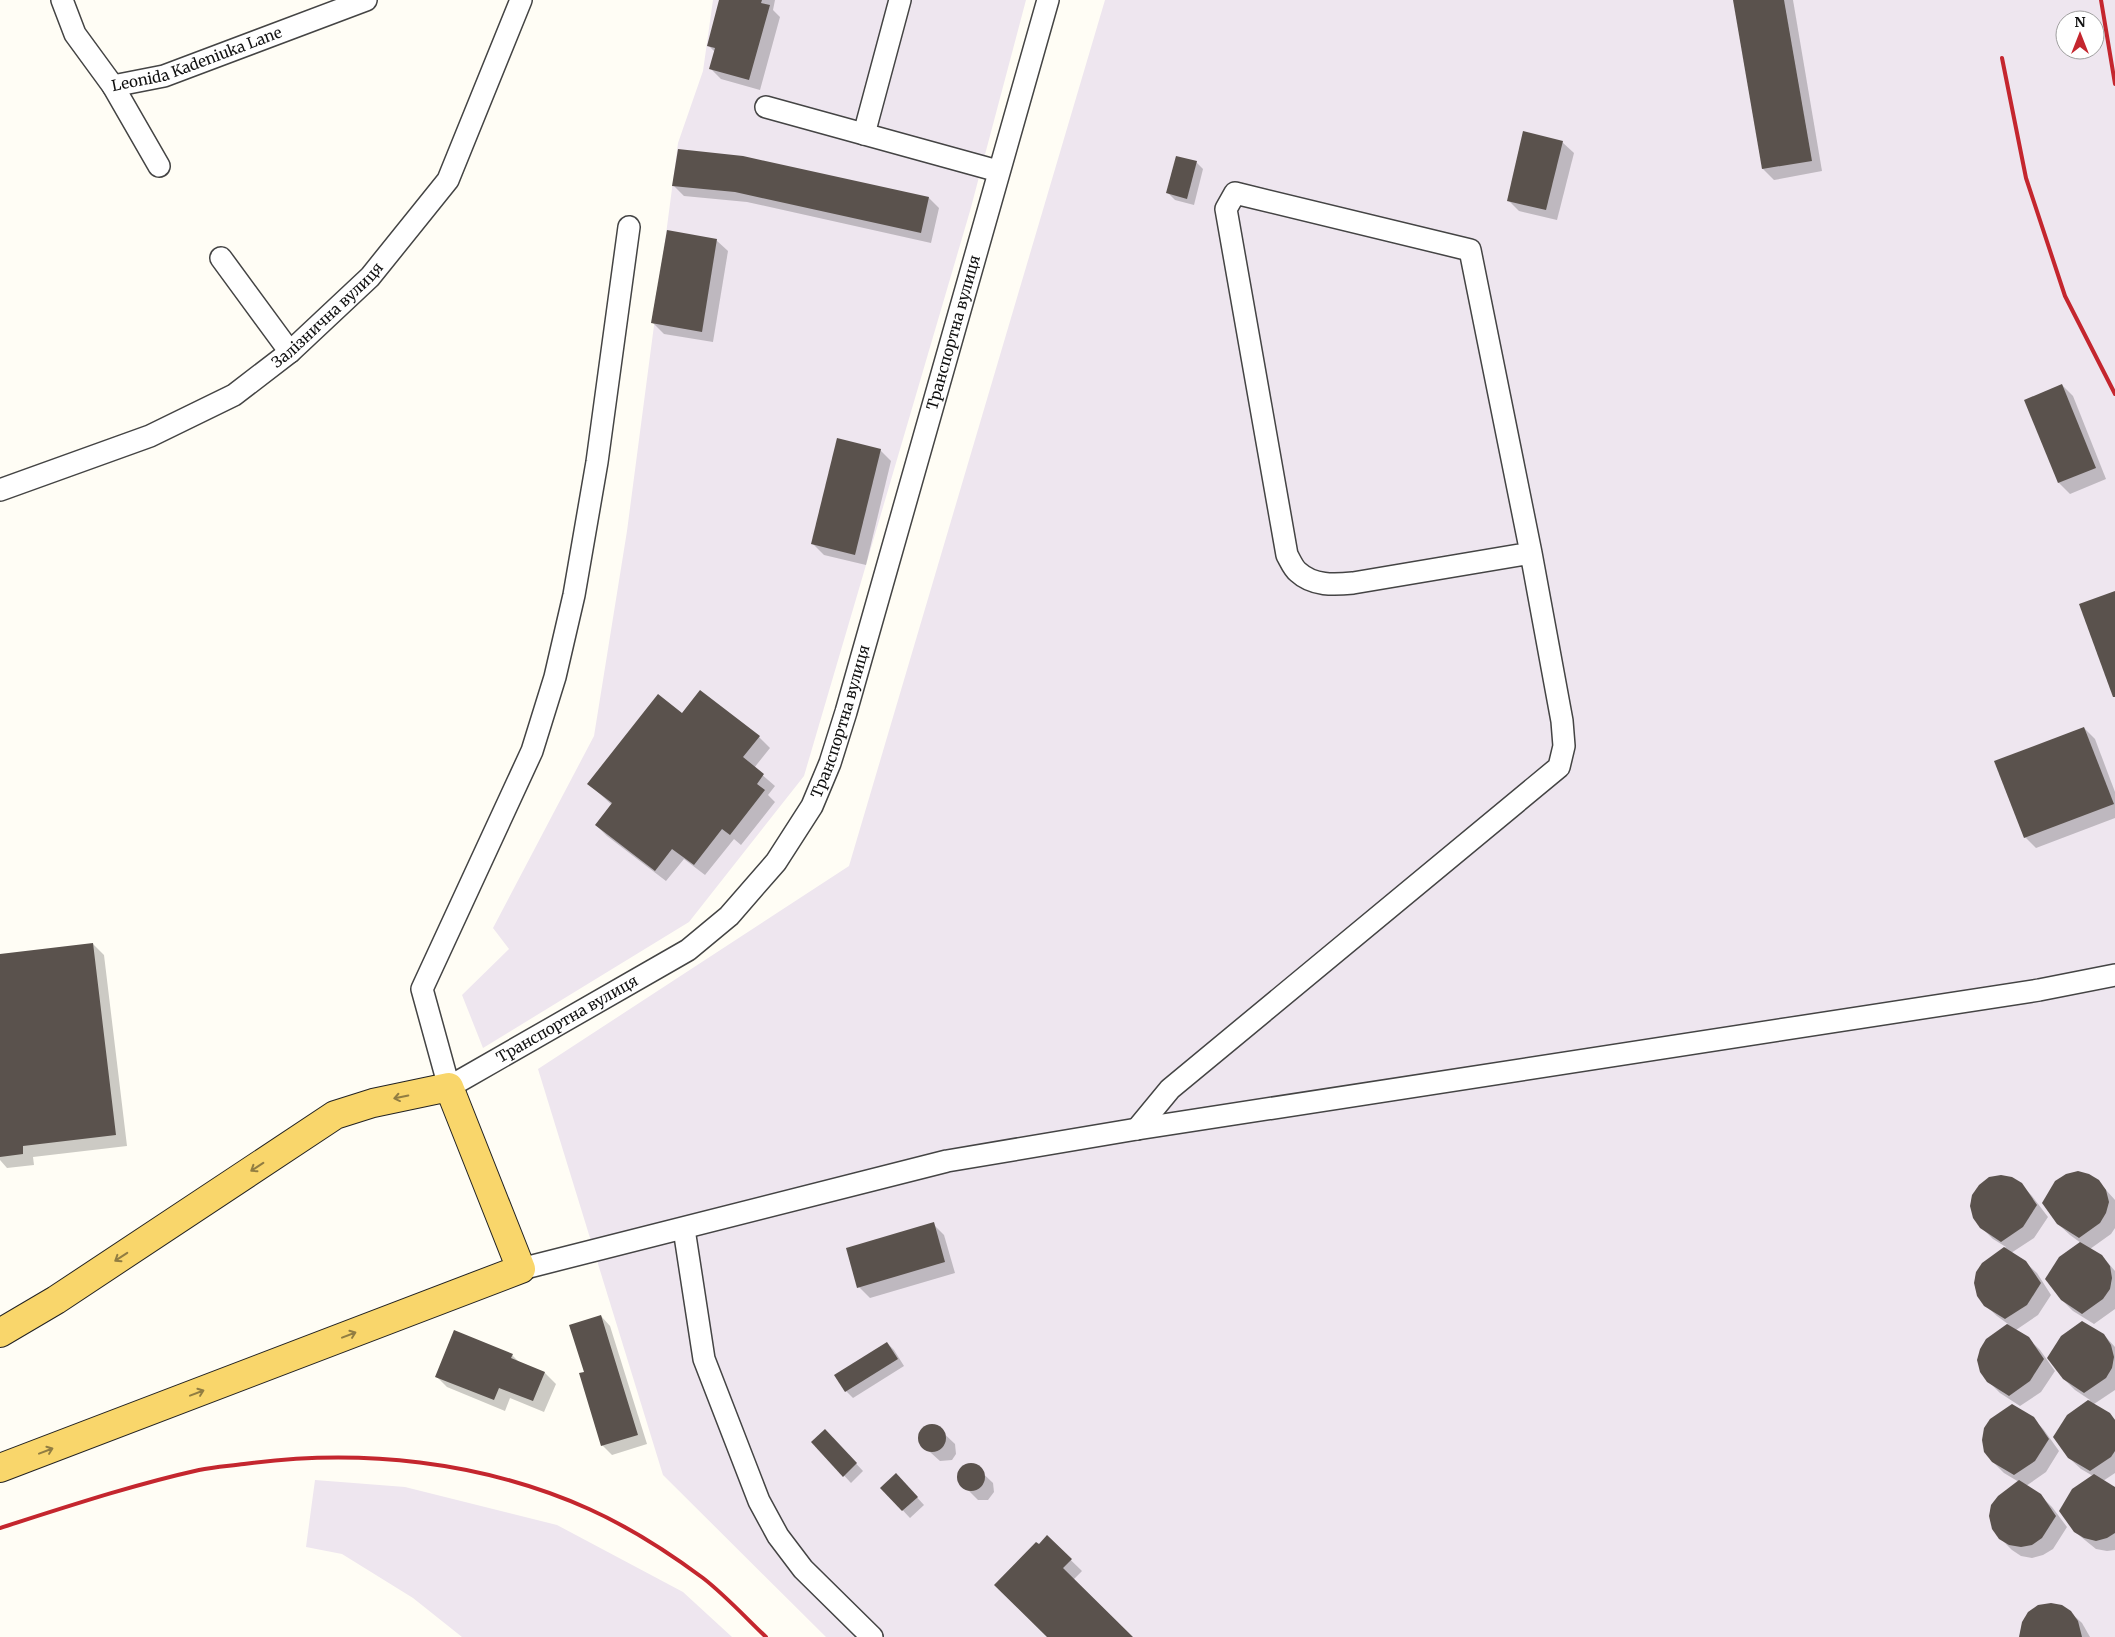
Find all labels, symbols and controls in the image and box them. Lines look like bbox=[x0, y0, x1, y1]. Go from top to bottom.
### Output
north arrow bbox=[2055, 10, 2105, 60]
text: N bbox=[2074, 13, 2086, 31]
street label: Leonida Kadeniuka Lane bbox=[110, 22, 285, 95]
street label: Транспортна вулиця bbox=[922, 253, 984, 412]
street label: Залізнична вулиця bbox=[268, 258, 387, 372]
street label: Транспортна вулиця bbox=[806, 642, 874, 801]
street label: Транспортна вулиця bbox=[493, 971, 641, 1067]
one-way arrow bbox=[394, 1093, 410, 1102]
one-way arrow bbox=[250, 1162, 264, 1172]
one-way arrow bbox=[115, 1252, 129, 1262]
one-way arrow bbox=[341, 1330, 356, 1339]
one-way arrow bbox=[189, 1388, 204, 1397]
one-way arrow bbox=[37, 1446, 53, 1455]

